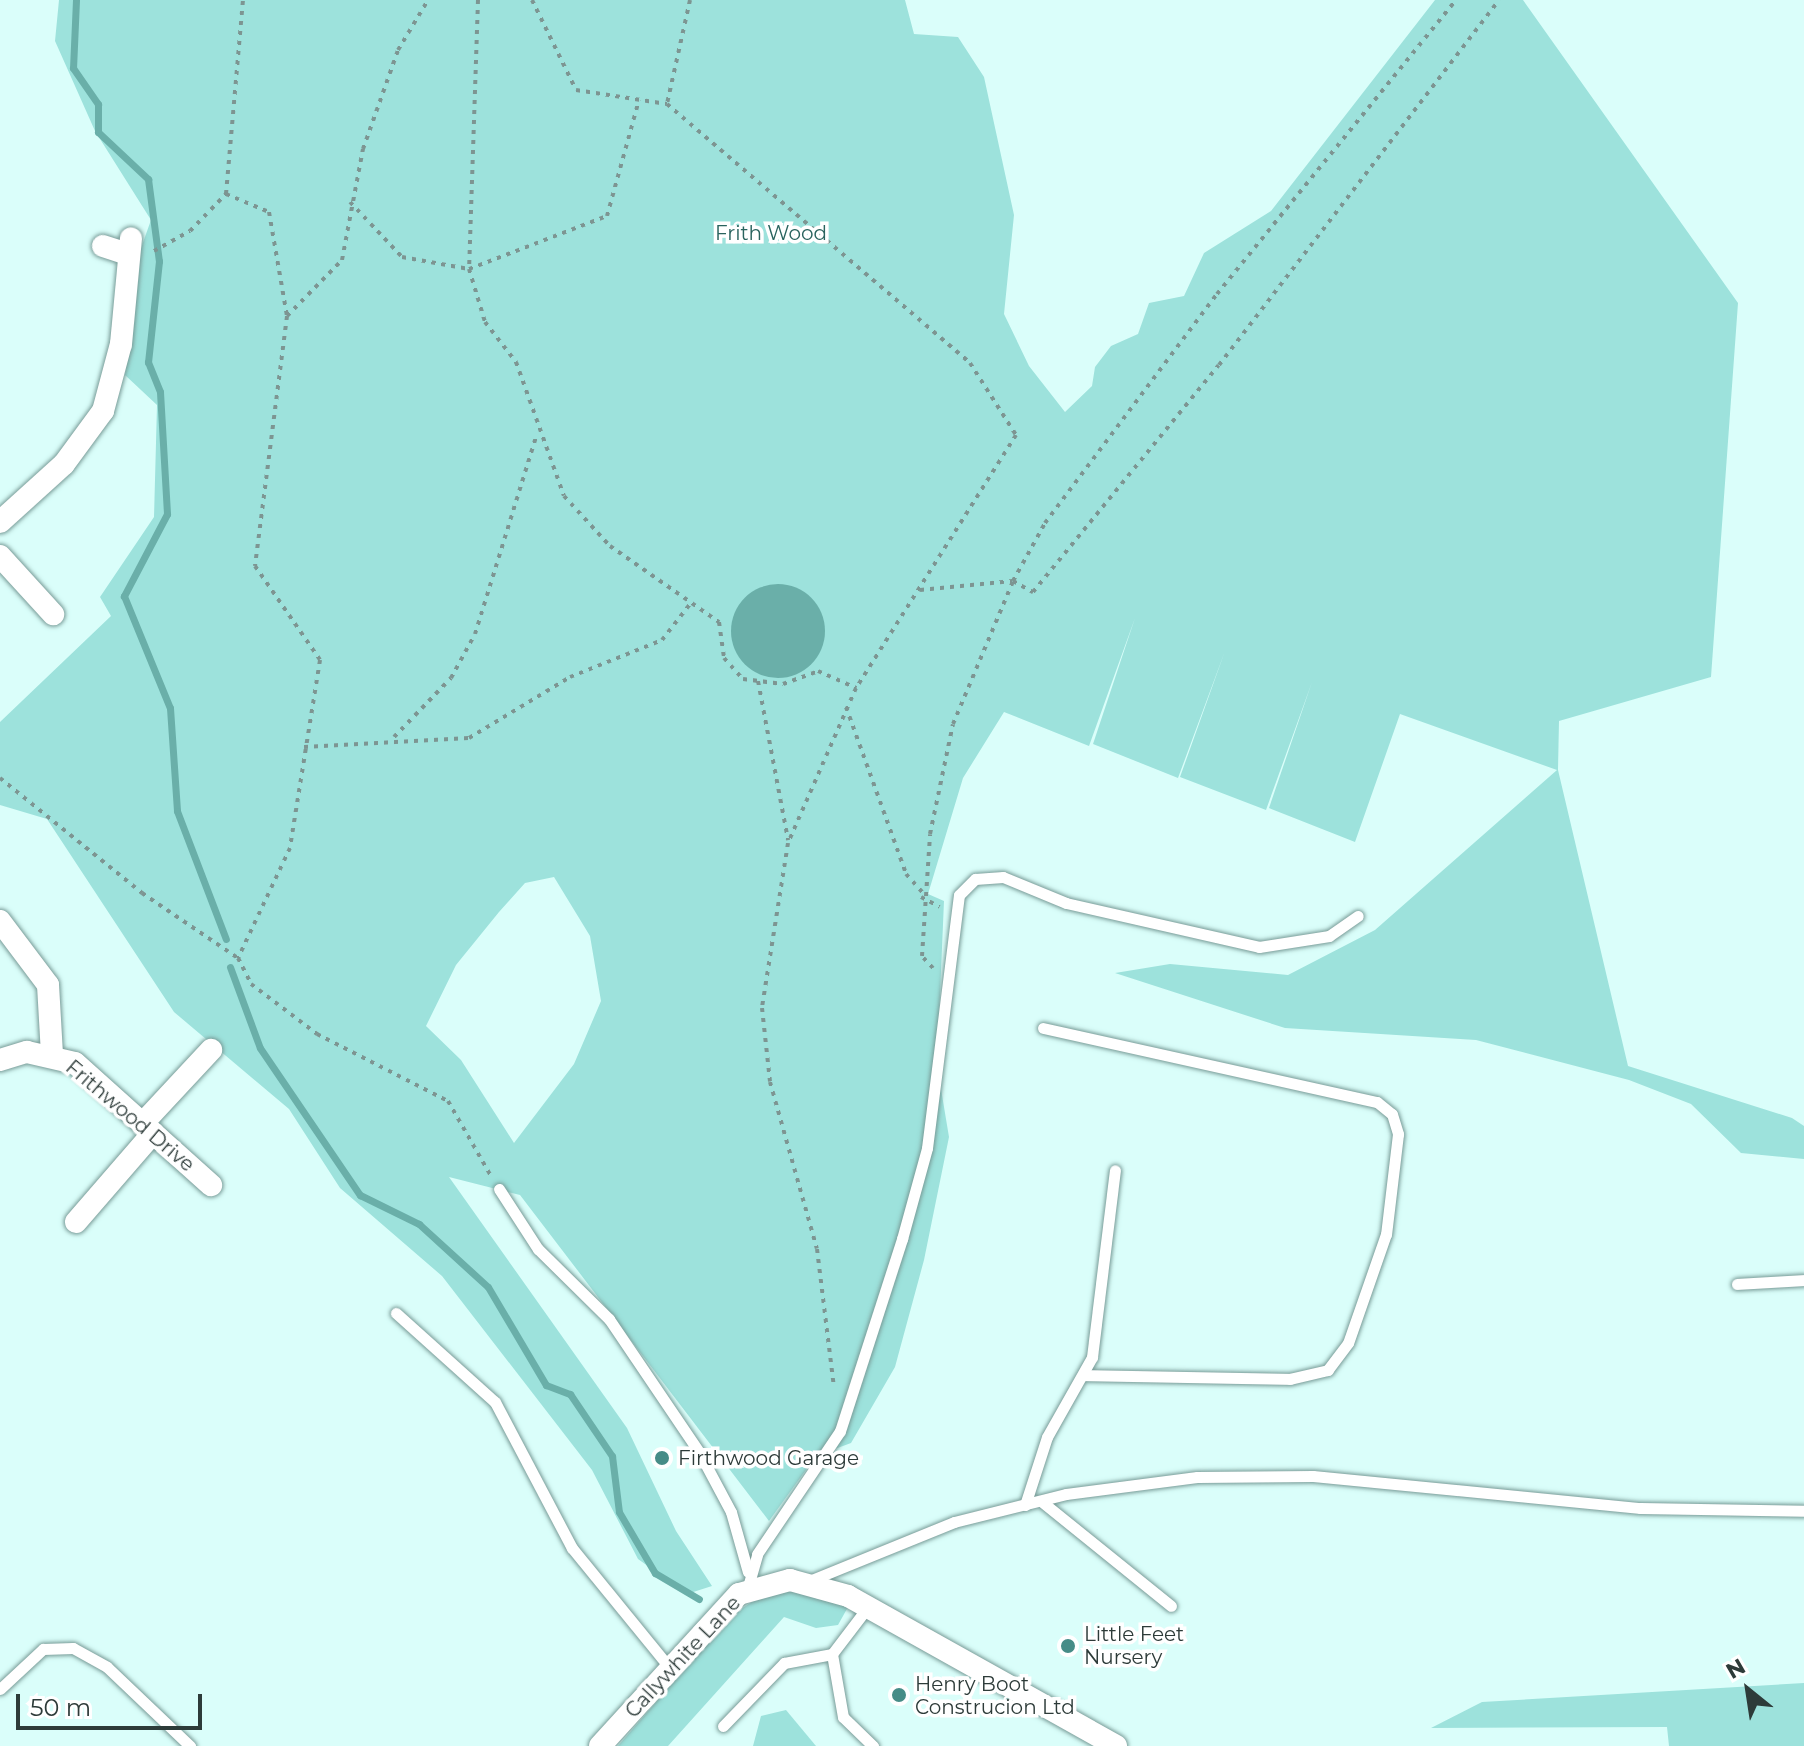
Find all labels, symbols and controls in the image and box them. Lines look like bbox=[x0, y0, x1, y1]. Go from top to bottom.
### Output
park label: Frith Wood bbox=[715, 221, 827, 245]
street label: Frithwood Drive bbox=[61, 1055, 199, 1177]
place label: Firthwood Garage bbox=[678, 1446, 859, 1470]
marker: Firthwood Garage bbox=[653, 1449, 671, 1467]
street label: Callywhite Lane bbox=[620, 1591, 746, 1723]
place label: Little Feet Nursery bbox=[1084, 1622, 1184, 1669]
marker: Little Feet Nursery bbox=[1059, 1637, 1077, 1655]
north arrow bbox=[1708, 1650, 1788, 1730]
text: N bbox=[1721, 1653, 1750, 1685]
place label: Henry Boot Construcion Ltd bbox=[915, 1672, 1075, 1719]
scale bar bbox=[20, 1678, 206, 1728]
marker: Henry Boot Construcion Ltd bbox=[890, 1686, 908, 1704]
text: 50 m bbox=[30, 1693, 91, 1722]

